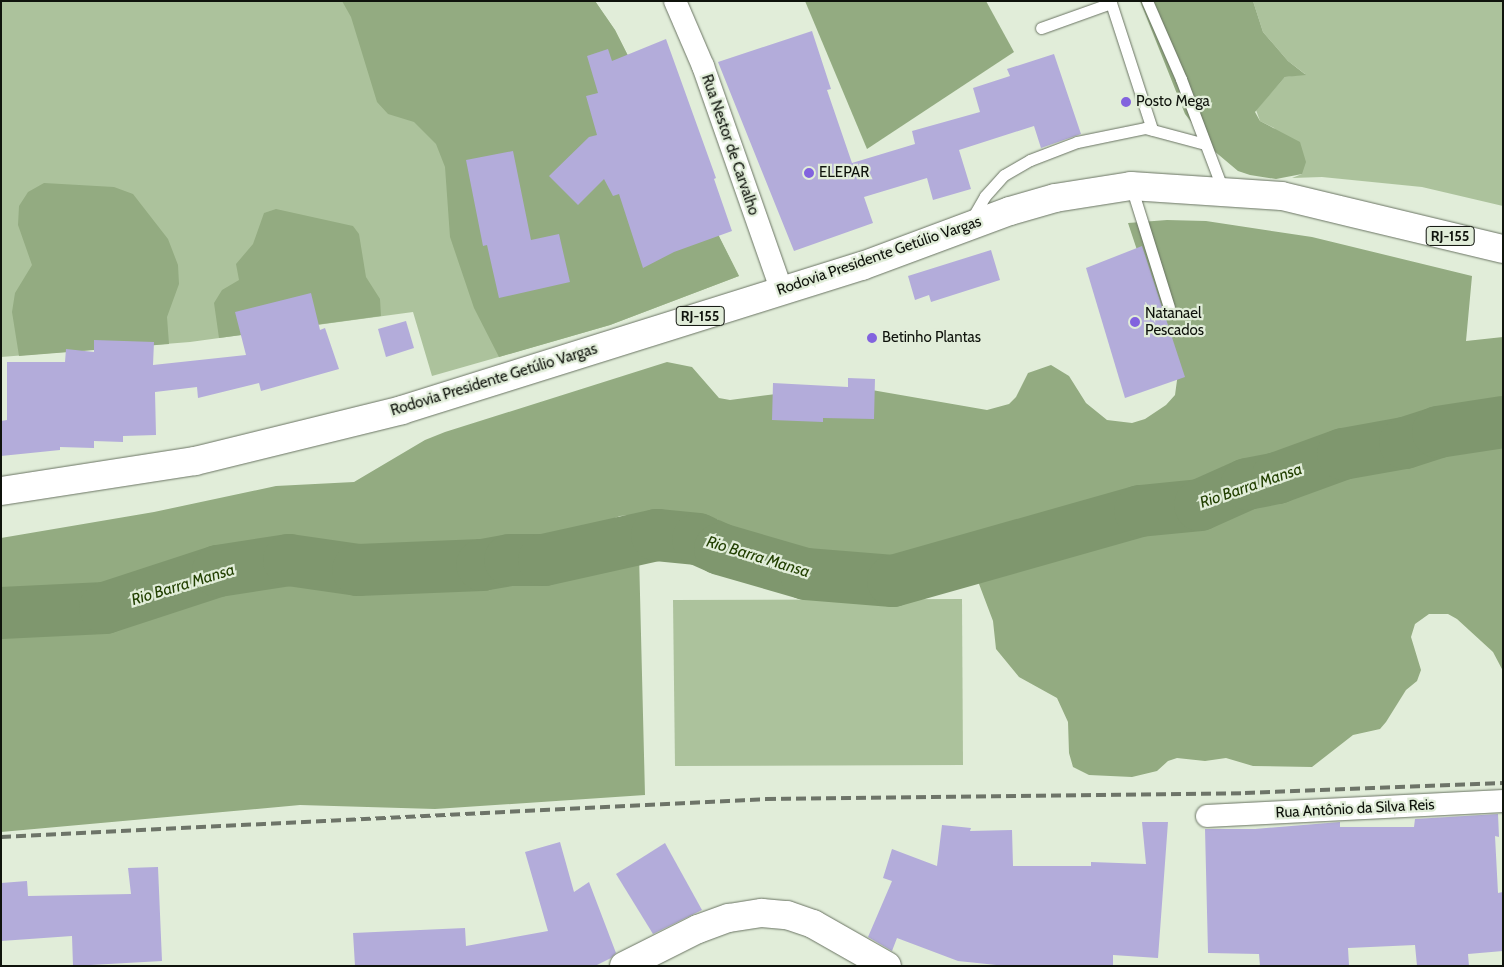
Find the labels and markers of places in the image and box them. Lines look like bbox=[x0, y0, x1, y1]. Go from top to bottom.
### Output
place label: Posto Mega bbox=[1136, 93, 1210, 111]
marker: Posto Mega bbox=[1120, 96, 1132, 108]
place label: ELEPAR bbox=[819, 164, 869, 182]
marker: ELEPAR bbox=[803, 167, 815, 179]
place label: Natanael Pescados bbox=[1145, 304, 1204, 339]
marker: Natanael Pescados bbox=[1129, 316, 1141, 328]
place label: Betinho Plantas bbox=[882, 329, 981, 347]
marker: Betinho Plantas bbox=[866, 332, 878, 344]

